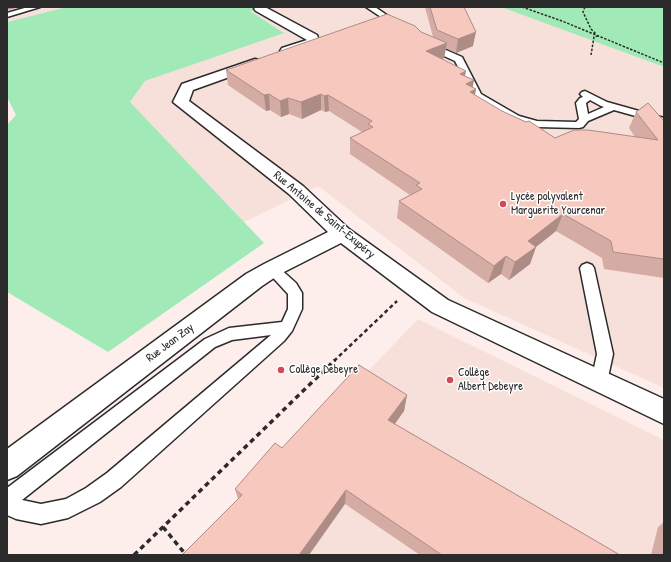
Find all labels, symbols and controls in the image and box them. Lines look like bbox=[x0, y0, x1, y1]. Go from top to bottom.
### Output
street label: Rue Antoine de Saint-Exupéry bbox=[270, 168, 378, 262]
place label: Lycée polyvalent Marguerite Yourcenar bbox=[511, 190, 605, 218]
marker: Lycée polyvalent Marguerite Yourcenar bbox=[498, 199, 508, 209]
street label: Rue Jean Zay bbox=[143, 320, 197, 366]
place label: Collège Debeyre bbox=[289, 363, 358, 377]
marker: Collège Debeyre bbox=[276, 365, 286, 375]
place label: Collège Albert Debeyre bbox=[458, 366, 523, 394]
marker: Collège Albert Debeyre bbox=[445, 375, 455, 385]

